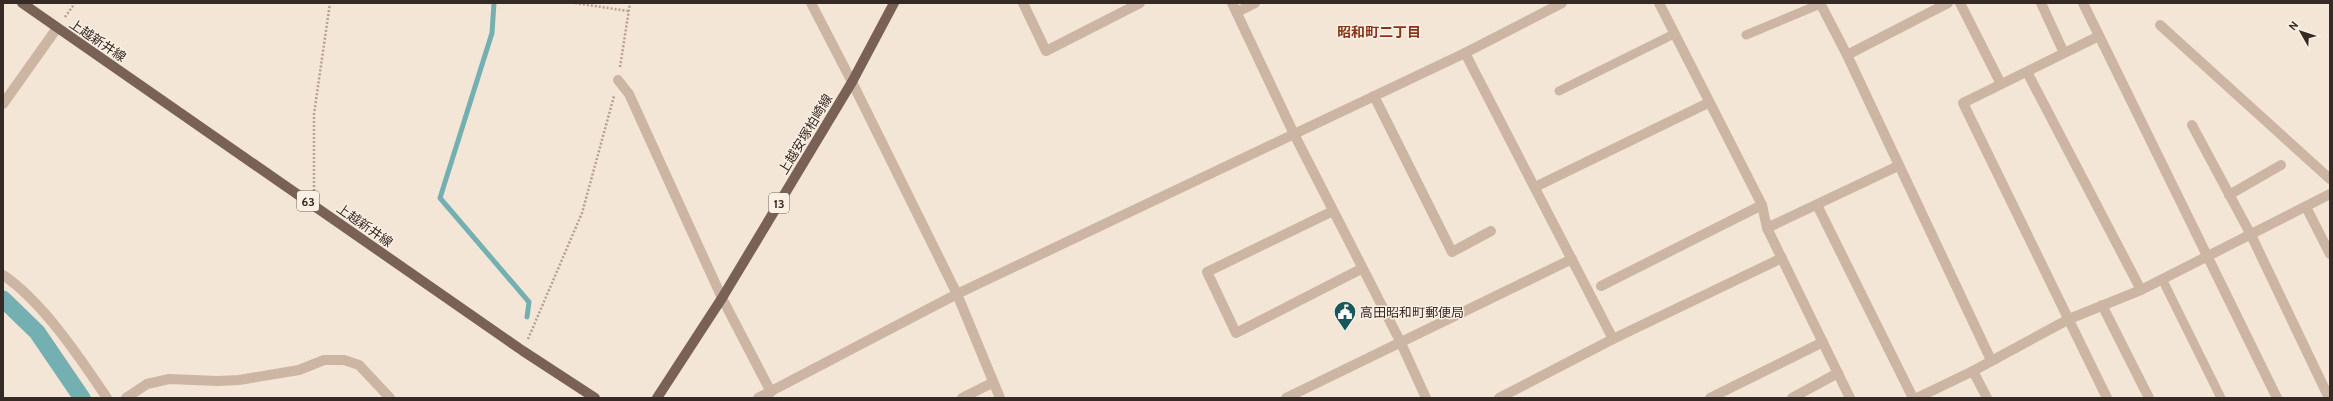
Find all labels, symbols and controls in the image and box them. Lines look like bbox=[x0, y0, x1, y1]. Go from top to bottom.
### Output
north arrow bbox=[2281, 12, 2321, 52]
street label: 上越新井線 bbox=[67, 15, 129, 65]
text: N bbox=[2285, 18, 2301, 33]
district label: 昭和町二丁目 bbox=[1337, 23, 1421, 41]
street label: 上越安塚柏崎線 bbox=[775, 91, 835, 177]
road number: 63 bbox=[297, 191, 319, 211]
road number: 13 bbox=[769, 193, 789, 213]
street label: 上越新井線 bbox=[334, 200, 396, 250]
public building icon: 高田昭和町郵便局 bbox=[1332, 299, 1358, 332]
place label: 高田昭和町郵便局 bbox=[1360, 304, 1464, 320]

